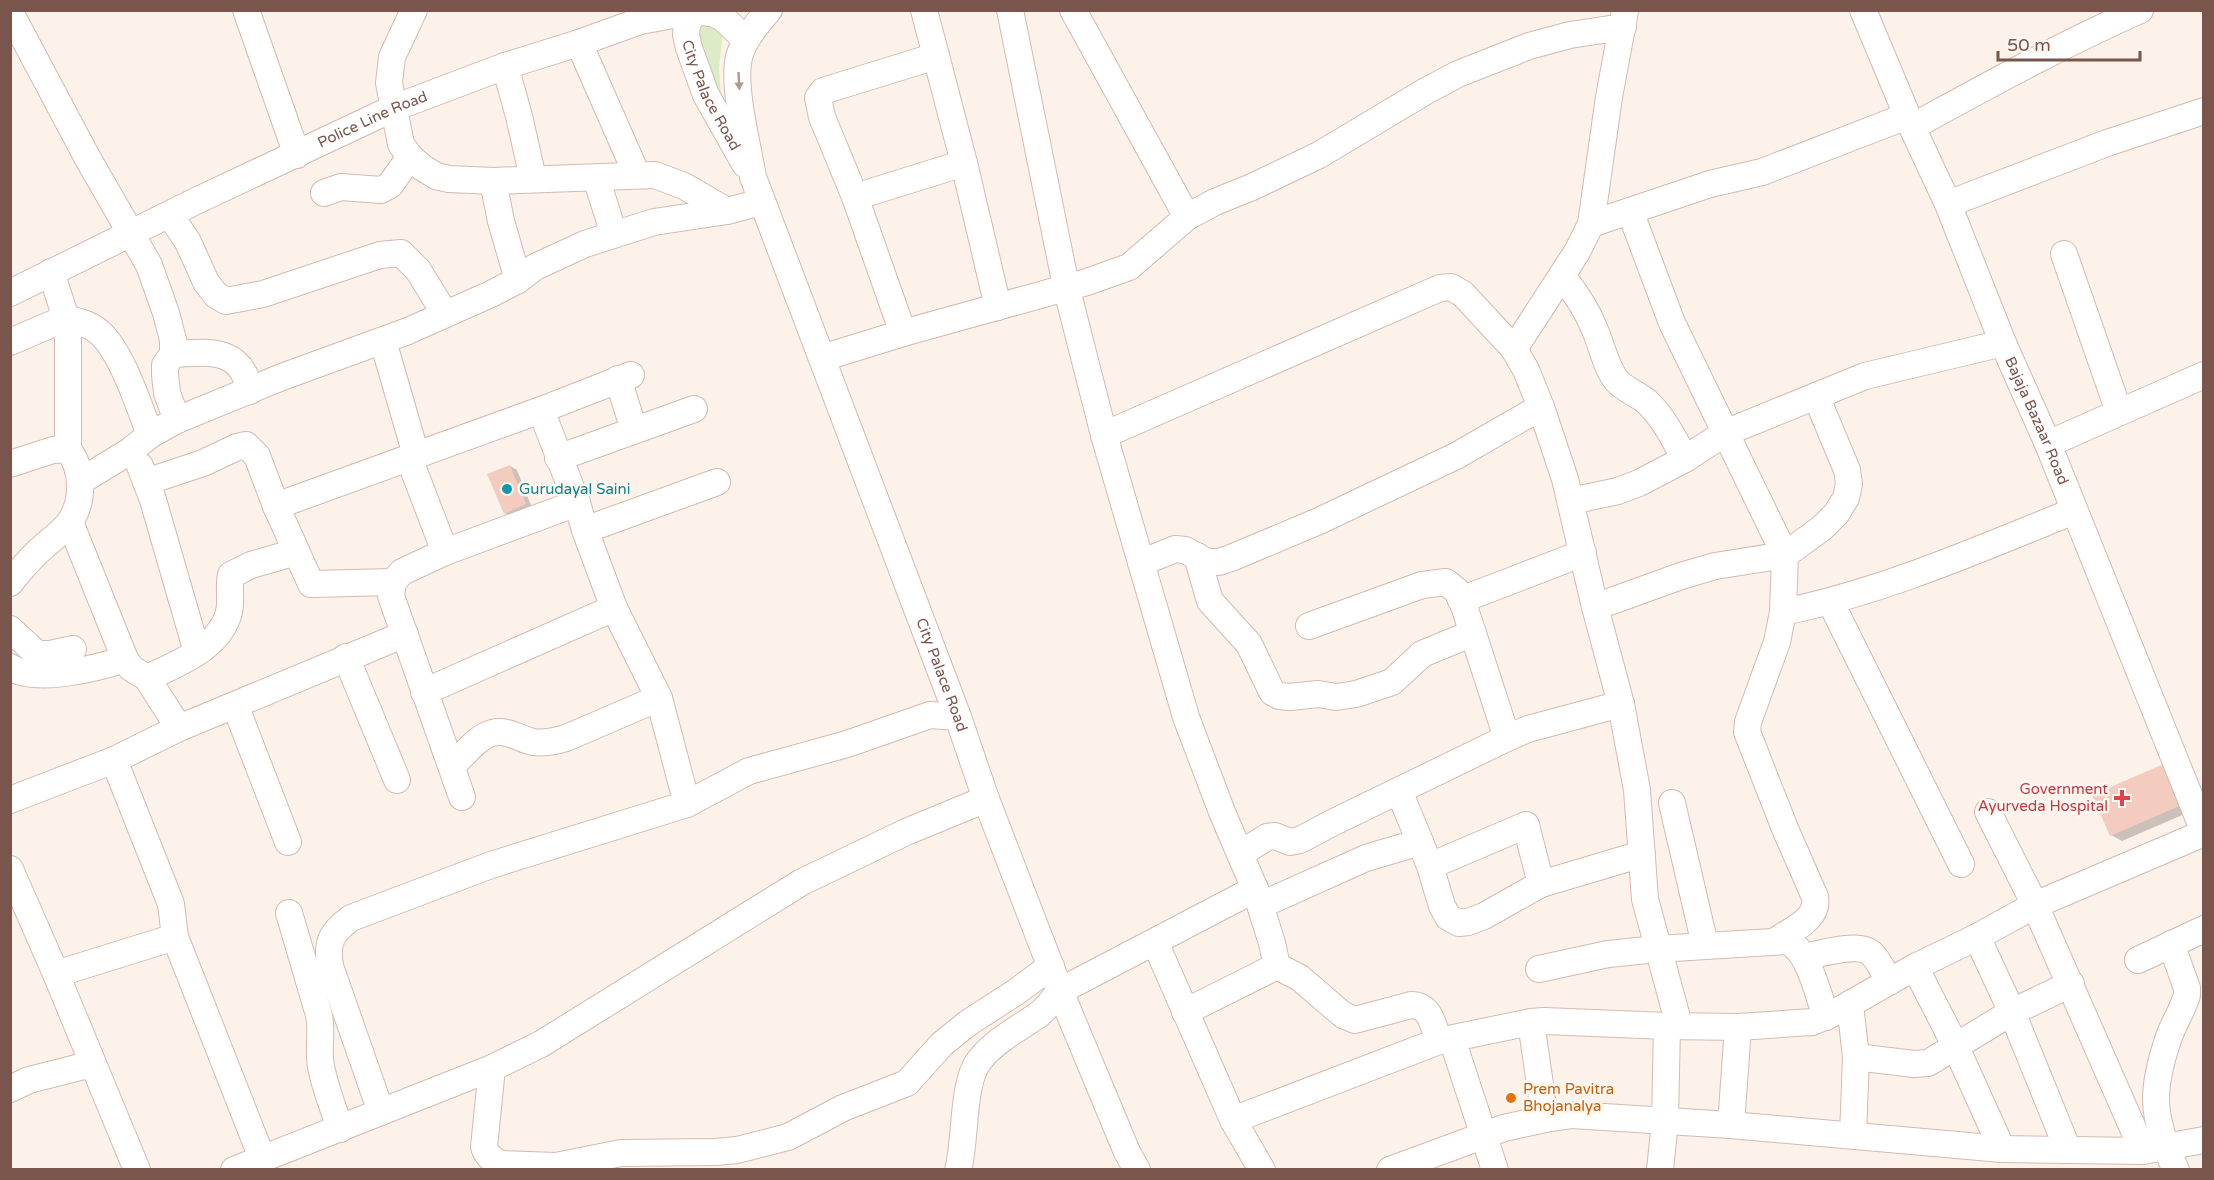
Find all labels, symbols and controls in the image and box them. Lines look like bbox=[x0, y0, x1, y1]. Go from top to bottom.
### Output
scale bar bbox=[1998, 24, 2140, 62]
text: 50 m bbox=[2007, 34, 2051, 56]
street label: City Palace Road bbox=[678, 38, 744, 153]
one-way arrow bbox=[734, 71, 743, 90]
street label: Police Line Road bbox=[315, 87, 430, 152]
street label: Bajaja Bazaar Road bbox=[2001, 354, 2072, 487]
place label: Gurudayal Saini bbox=[519, 480, 630, 498]
marker: Gurudayal Saini bbox=[500, 482, 514, 496]
street label: City Palace Road bbox=[912, 615, 971, 734]
place label: Government Ayurveda Hospital bbox=[1978, 780, 2108, 815]
marker: Government Ayurveda Hospital bbox=[2113, 789, 2131, 807]
place label: Prem Pavitra Bhojanalya bbox=[1523, 1080, 1614, 1115]
marker: Prem Pavitra Bhojanalya bbox=[1504, 1091, 1518, 1105]

